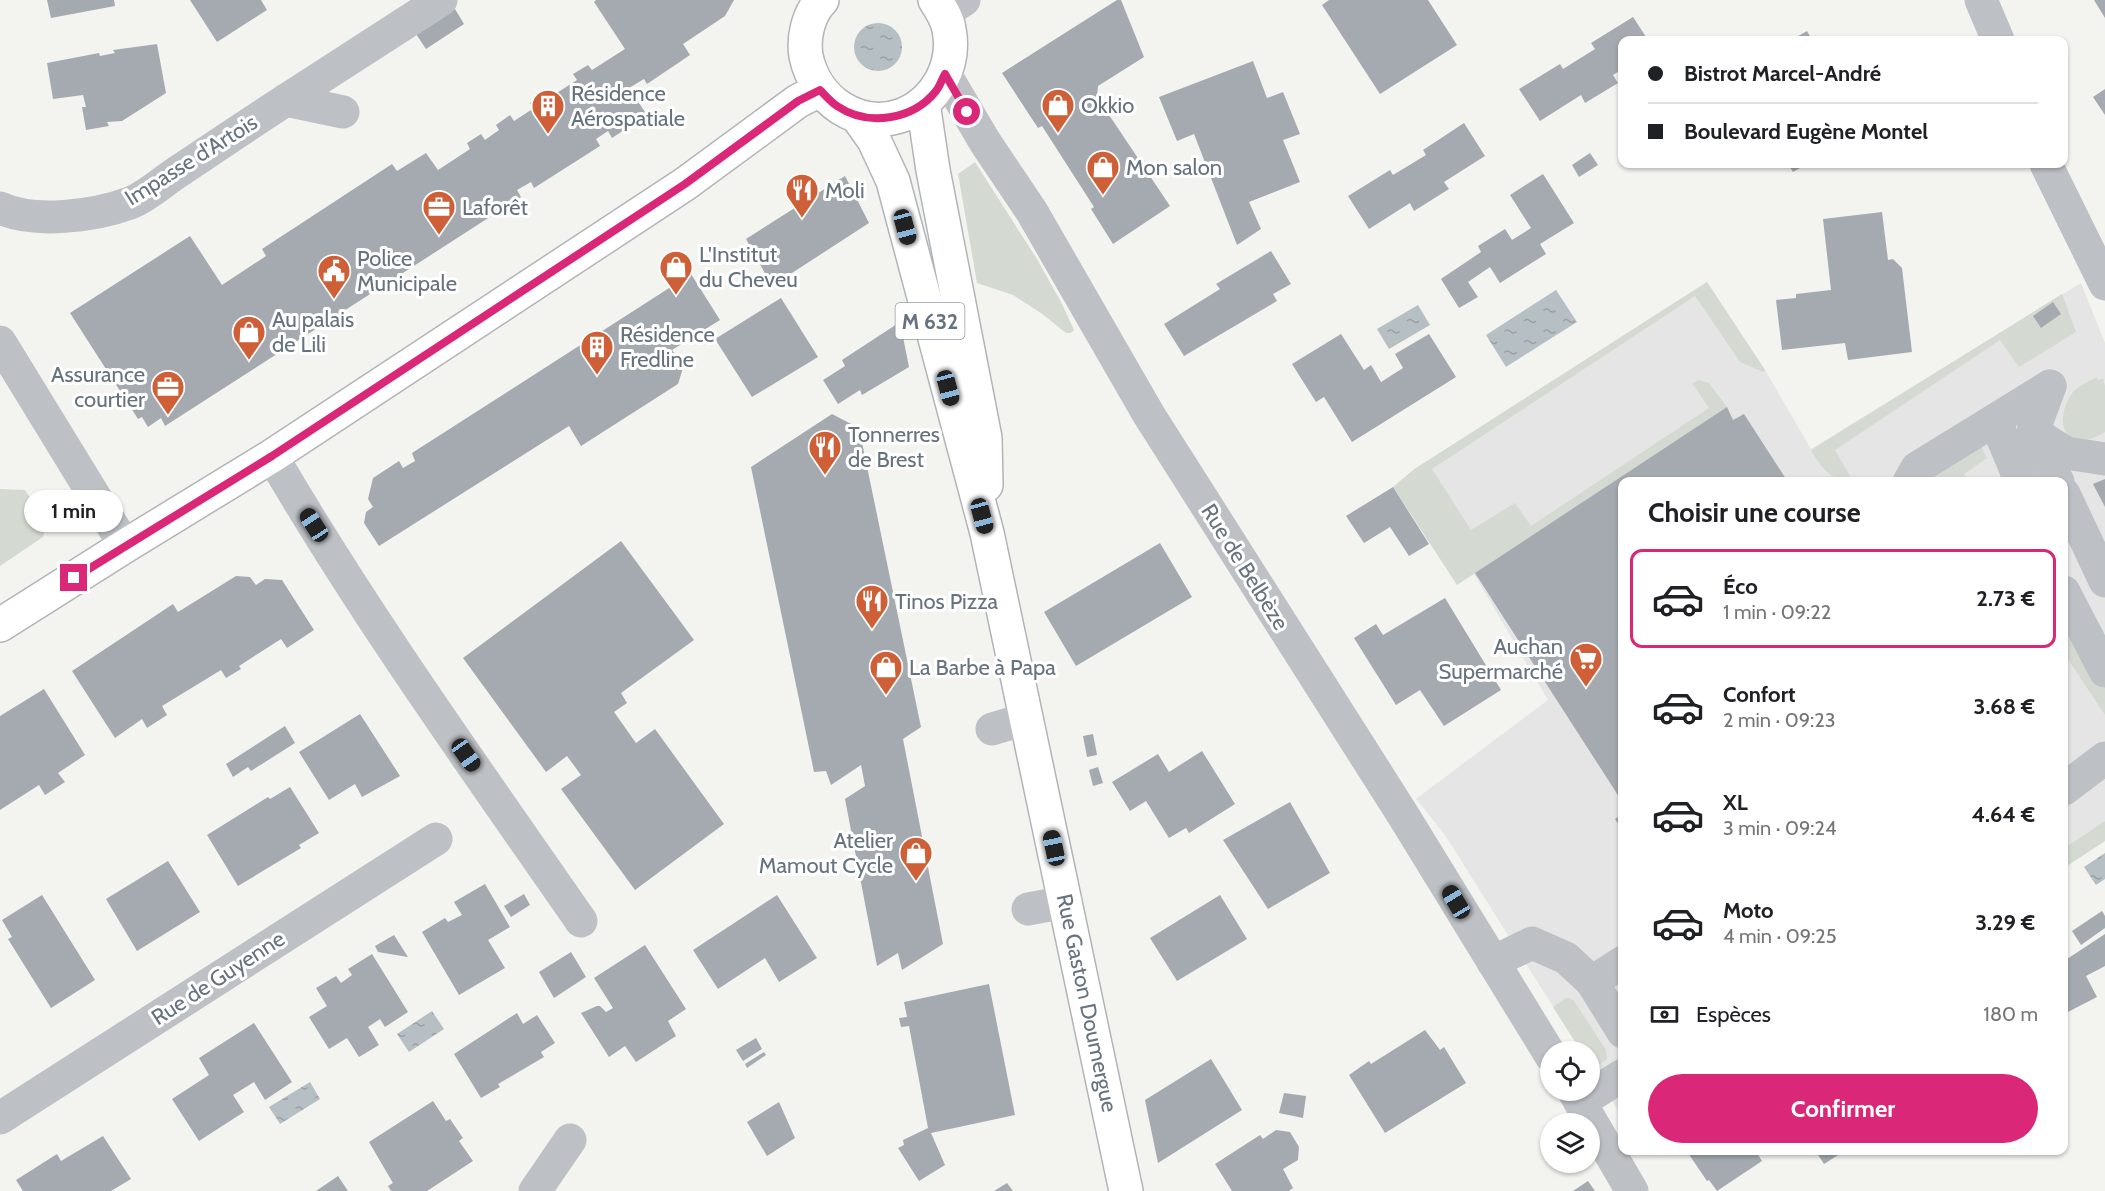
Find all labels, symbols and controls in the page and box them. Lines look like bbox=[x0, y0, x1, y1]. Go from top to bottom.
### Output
text: Bistrot Marcel-André bbox=[1684, 60, 1881, 87]
place label: Résidence Aérospatiale bbox=[571, 80, 685, 132]
shop icon: Okkio bbox=[1040, 87, 1076, 134]
building icon: Résidence Aérospatiale bbox=[530, 88, 566, 135]
place label: Okkio bbox=[1081, 92, 1134, 119]
route start bbox=[953, 98, 980, 125]
street label: Impasse d'Artois bbox=[120, 109, 262, 211]
text: Boulevard Eugène Montel bbox=[1684, 118, 1928, 145]
shop icon: Mon salon bbox=[1085, 149, 1121, 196]
place label: Mon salon bbox=[1126, 154, 1222, 181]
restaurant icon: Moli bbox=[784, 172, 820, 219]
place label: Moli bbox=[825, 177, 865, 204]
office icon: Laforêt bbox=[421, 189, 457, 236]
place label: Laforêt bbox=[462, 194, 529, 221]
car bbox=[892, 207, 918, 247]
place label: L'Institut du Cheveu bbox=[699, 241, 798, 293]
place label: Police Municipale bbox=[357, 245, 457, 297]
shop icon: L'Institut du Cheveu bbox=[658, 249, 694, 296]
public building icon: Police Municipale bbox=[316, 253, 352, 300]
road number: M 632 bbox=[896, 303, 964, 339]
place label: Au palais de Lili bbox=[272, 306, 354, 358]
shop icon: Au palais de Lili bbox=[231, 314, 267, 361]
place label: Résidence Fredline bbox=[620, 321, 715, 373]
building icon: Résidence Fredline bbox=[579, 329, 615, 376]
place label: Assurance courtier bbox=[51, 361, 145, 413]
car bbox=[935, 368, 961, 408]
office icon: Assurance courtier bbox=[150, 369, 186, 416]
place label: Tonnerres de Brest bbox=[848, 421, 940, 473]
restaurant icon: Tonnerres de Brest bbox=[807, 429, 843, 476]
callout: 1 min bbox=[25, 491, 124, 533]
car bbox=[969, 496, 995, 536]
text: Choisir une course bbox=[1648, 496, 1861, 529]
text: 1 min bbox=[51, 499, 96, 523]
street label: Rue de Belbèze bbox=[1195, 499, 1295, 635]
car bbox=[297, 505, 331, 545]
route end bbox=[60, 564, 87, 591]
icon: car bbox=[1651, 572, 1705, 626]
text: Éco bbox=[1723, 573, 1758, 600]
restaurant icon: Tinos Pizza bbox=[854, 583, 890, 630]
text: 2.73 € bbox=[1976, 585, 2035, 612]
place label: Tinos Pizza bbox=[895, 588, 998, 615]
text: 1 min · 09:22 bbox=[1723, 600, 1831, 624]
place label: Auchan Supermarché bbox=[1439, 633, 1563, 685]
supermarket icon: Auchan Supermarché bbox=[1568, 641, 1604, 688]
shop icon: La Barbe à Papa bbox=[868, 649, 904, 696]
place label: La Barbe à Papa bbox=[909, 654, 1056, 681]
icon: car bbox=[1651, 680, 1705, 734]
text: Confort bbox=[1723, 681, 1796, 708]
text: 3.68 € bbox=[1974, 693, 2035, 720]
text: 2 min · 09:23 bbox=[1723, 708, 1835, 732]
car bbox=[448, 735, 484, 775]
icon: car bbox=[1651, 788, 1705, 842]
text: XL bbox=[1723, 789, 1748, 816]
text: 4.64 € bbox=[1971, 801, 2035, 828]
text: 3 min · 09:24 bbox=[1723, 816, 1837, 840]
place label: Atelier Mamout Cycle bbox=[759, 827, 893, 879]
car bbox=[1041, 829, 1067, 867]
shop icon: Atelier Mamout Cycle bbox=[898, 835, 934, 882]
car bbox=[1439, 882, 1473, 922]
street label: Rue Gaston Doumergue bbox=[1051, 891, 1123, 1115]
icon: car bbox=[1651, 896, 1705, 950]
text: Moto bbox=[1723, 897, 1774, 924]
text: 3.29 € bbox=[1975, 909, 2035, 936]
text: 4 min · 09:25 bbox=[1723, 924, 1837, 948]
street label: Rue de Guyenne bbox=[146, 925, 290, 1031]
icon: cash bbox=[1648, 998, 1681, 1031]
text: Espèces bbox=[1696, 1001, 1771, 1028]
text: 180 m bbox=[1983, 1002, 2038, 1026]
map controls bbox=[1540, 1041, 1600, 1173]
button: locate bbox=[1540, 1041, 1600, 1101]
button: Confirmer bbox=[1648, 1074, 2038, 1143]
button: layers bbox=[1540, 1113, 1600, 1173]

